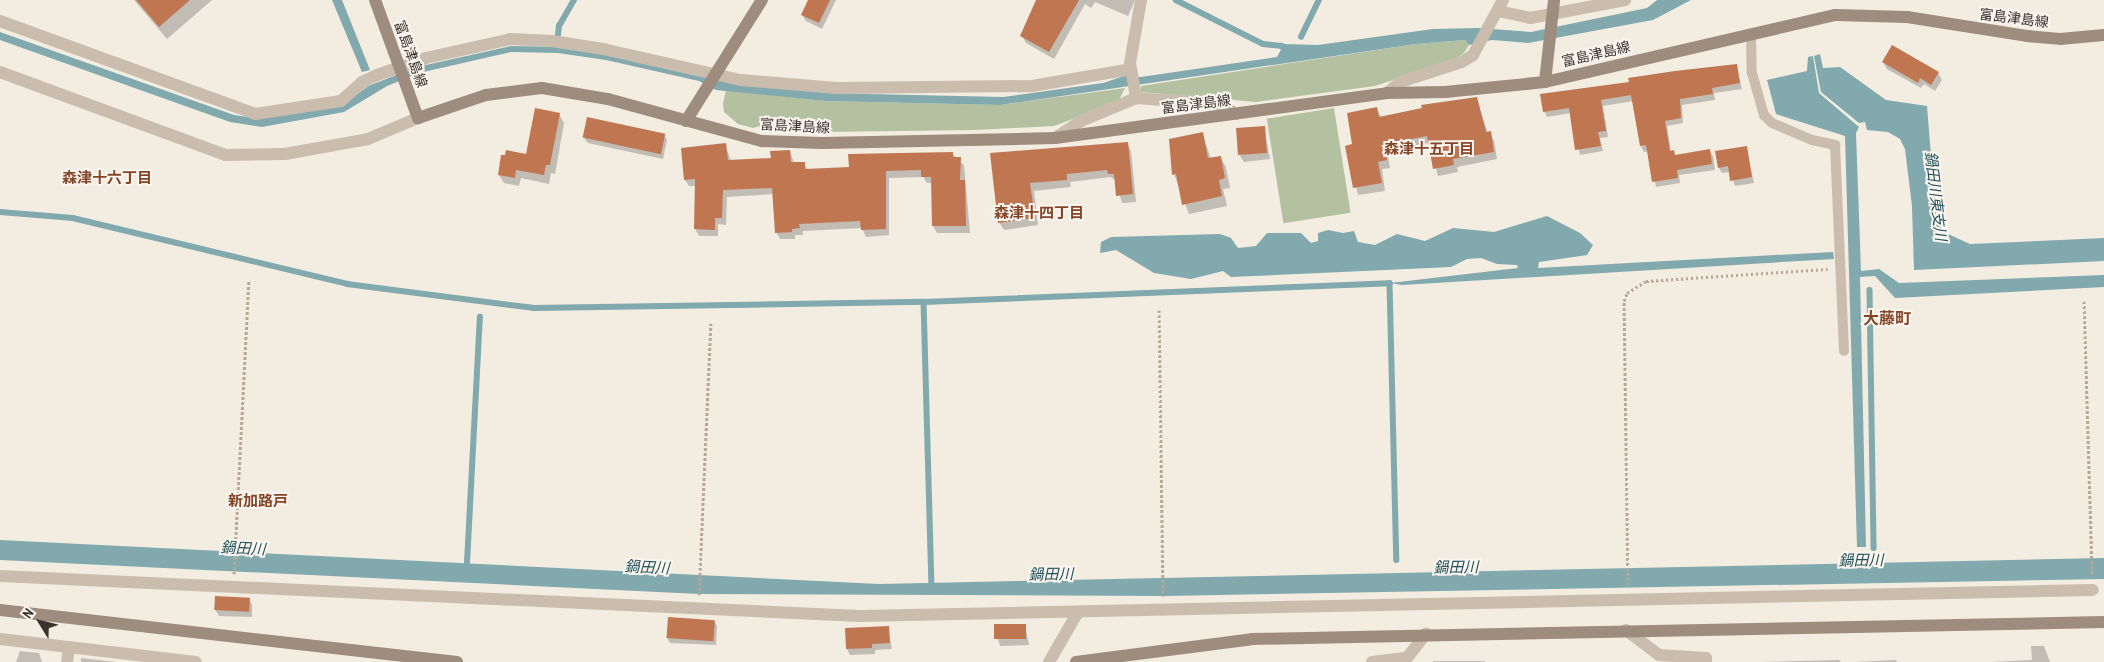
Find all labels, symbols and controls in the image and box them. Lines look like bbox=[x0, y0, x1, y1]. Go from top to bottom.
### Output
street label: 富島津島線 bbox=[1978, 5, 2050, 31]
street label: 富島津島線 bbox=[391, 18, 431, 90]
street label: 富島津島線 bbox=[1560, 38, 1632, 70]
street label: 富島津島線 bbox=[1160, 91, 1232, 117]
street label: 富島津島線 bbox=[760, 116, 830, 136]
district label: 森津十五丁目 bbox=[1384, 140, 1474, 158]
water label: 鍋田川東支川 bbox=[1922, 150, 1950, 242]
district label: 森津十六丁目 bbox=[62, 169, 152, 187]
district label: 森津十四丁目 bbox=[994, 204, 1084, 222]
district label: 大藤町 bbox=[1863, 308, 1911, 328]
district label: 新加路戸 bbox=[228, 492, 288, 510]
water label: 鍋田川 bbox=[220, 538, 266, 558]
water label: 鍋田川 bbox=[1838, 551, 1884, 569]
water label: 鍋田川 bbox=[624, 557, 670, 577]
water label: 鍋田川 bbox=[1433, 558, 1479, 576]
water label: 鍋田川 bbox=[1028, 565, 1074, 583]
north arrow bbox=[15, 597, 65, 647]
text: N bbox=[18, 605, 38, 622]

